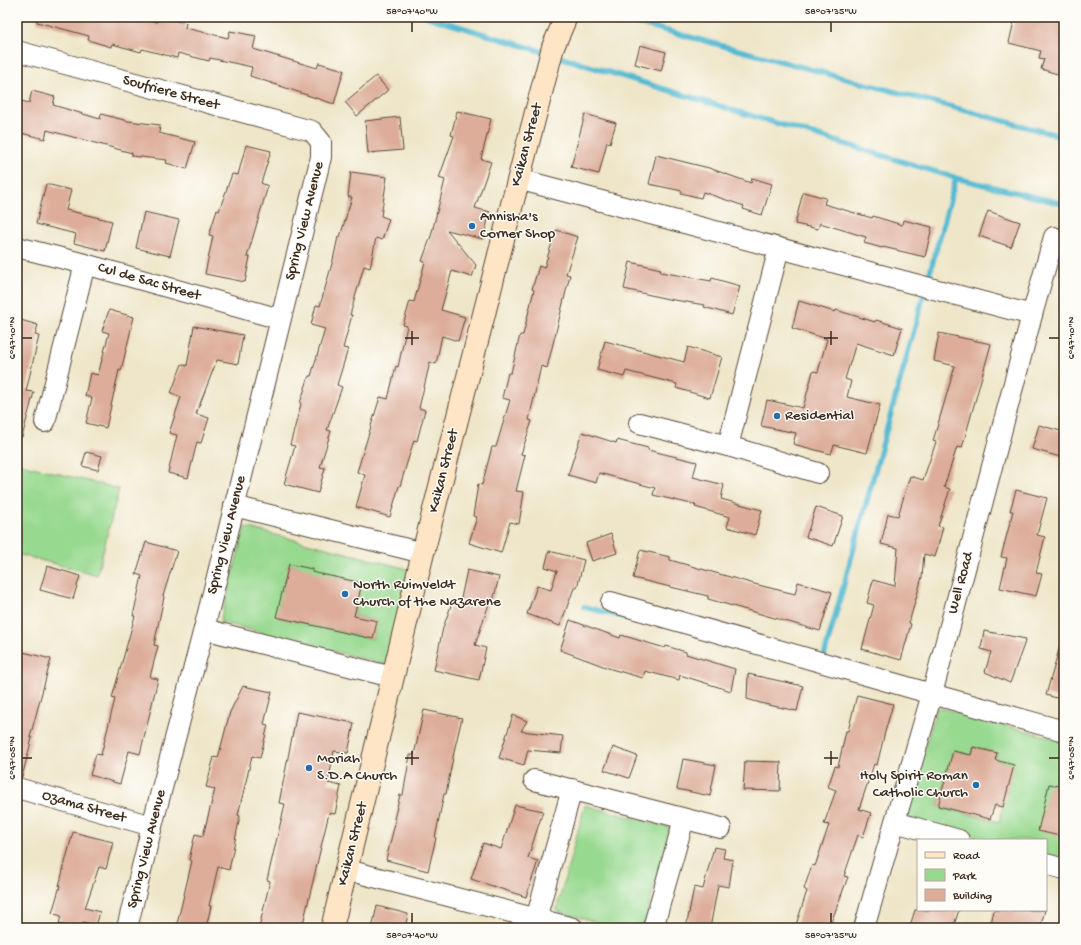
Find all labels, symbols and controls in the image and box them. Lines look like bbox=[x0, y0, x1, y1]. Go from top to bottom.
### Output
text: 58°07'40"W bbox=[386, 6, 438, 18]
text: 58°07'35"W bbox=[805, 6, 857, 18]
street label: Soufriere Street bbox=[121, 71, 223, 115]
street label: Kaikan Street bbox=[507, 100, 547, 189]
street label: Spring View Avenue bbox=[282, 160, 329, 282]
place label: Annisha's Corner Shop bbox=[480, 208, 556, 243]
marker: Annisha's Corner Shop bbox=[467, 221, 477, 231]
street label: Cul de Sac Street bbox=[96, 259, 204, 306]
text: 6°47'10"N bbox=[7, 316, 19, 359]
text: 6°47'10"N bbox=[1066, 316, 1078, 359]
place label: Residential bbox=[785, 407, 854, 425]
marker: Residential bbox=[772, 411, 782, 421]
street label: Kaikan Street bbox=[425, 426, 464, 515]
street label: Spring View Avenue bbox=[204, 474, 251, 596]
street label: Well Road bbox=[944, 549, 978, 616]
place label: North Ruimveldt Church of the Nazarene bbox=[353, 576, 501, 611]
marker: North Ruimveldt Church of the Nazarene bbox=[340, 589, 350, 599]
text: 6°47'05"N bbox=[7, 736, 19, 780]
text: 6°47'05"N bbox=[1066, 736, 1078, 780]
place label: Moriah S.D.A Church bbox=[317, 750, 397, 785]
marker: Moriah S.D.A Church bbox=[304, 763, 314, 773]
place label: Holy Spirit Roman Catholic Church bbox=[860, 767, 968, 802]
marker: Holy Spirit Roman Catholic Church bbox=[971, 780, 981, 790]
street label: Ozama Street bbox=[40, 786, 130, 828]
street label: Spring View Avenue bbox=[124, 788, 171, 910]
street label: Kaikan Street bbox=[334, 799, 373, 888]
legend bbox=[917, 839, 1047, 911]
text: Road bbox=[953, 850, 980, 864]
text: Park bbox=[952, 870, 978, 884]
text: Building bbox=[952, 890, 992, 904]
text: 58°07'40"W bbox=[386, 930, 438, 942]
text: 58°07'35"W bbox=[805, 930, 857, 942]

